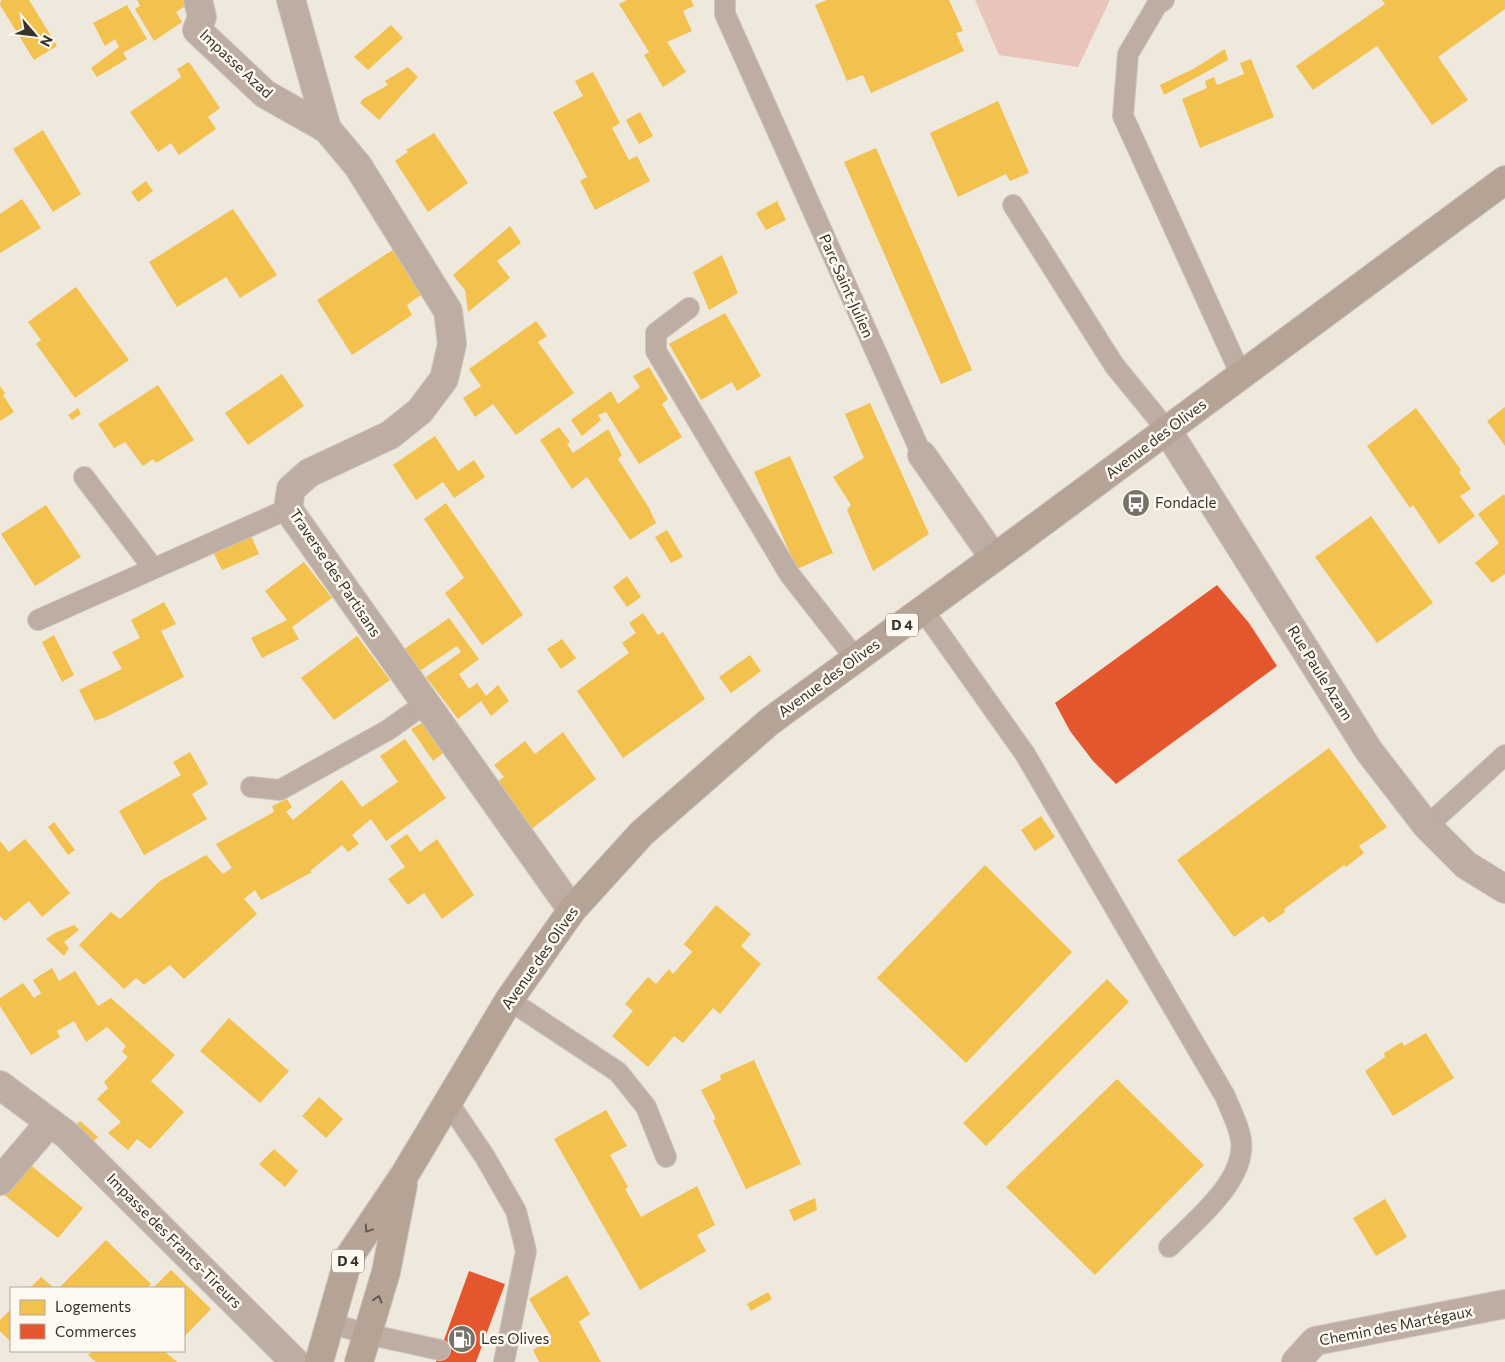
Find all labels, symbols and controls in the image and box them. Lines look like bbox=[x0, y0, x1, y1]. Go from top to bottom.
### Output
north arrow bbox=[10, 10, 60, 60]
street label: Impasse Azad bbox=[197, 25, 277, 101]
text: N bbox=[37, 33, 57, 50]
street label: Parc Saint-Julien bbox=[816, 231, 878, 340]
street label: Avenue des Olives bbox=[1102, 394, 1209, 482]
bus stop icon: Fondacle bbox=[1121, 488, 1151, 518]
place label: Fondacle bbox=[1155, 493, 1217, 511]
street label: Traverse des Partisans bbox=[286, 505, 385, 640]
road number: D 4 bbox=[886, 614, 918, 636]
street label: Rue Paule Azam bbox=[1285, 622, 1357, 723]
street label: Avenue des Olives bbox=[774, 634, 883, 720]
street label: Avenue des Olives bbox=[497, 902, 581, 1012]
street label: Impasse des Francs-Tireurs bbox=[104, 1169, 246, 1312]
one-way arrow bbox=[365, 1223, 374, 1232]
road number: D 4 bbox=[332, 1250, 364, 1272]
legend bbox=[10, 1287, 185, 1352]
one-way arrow bbox=[373, 1295, 383, 1303]
text: Logements bbox=[55, 1297, 131, 1315]
street label: Chemin des Martégaux bbox=[1318, 1301, 1474, 1349]
text: Commerces bbox=[55, 1322, 136, 1340]
fuel station icon: Les Olives bbox=[447, 1324, 477, 1354]
place label: Les Olives bbox=[481, 1329, 549, 1347]

